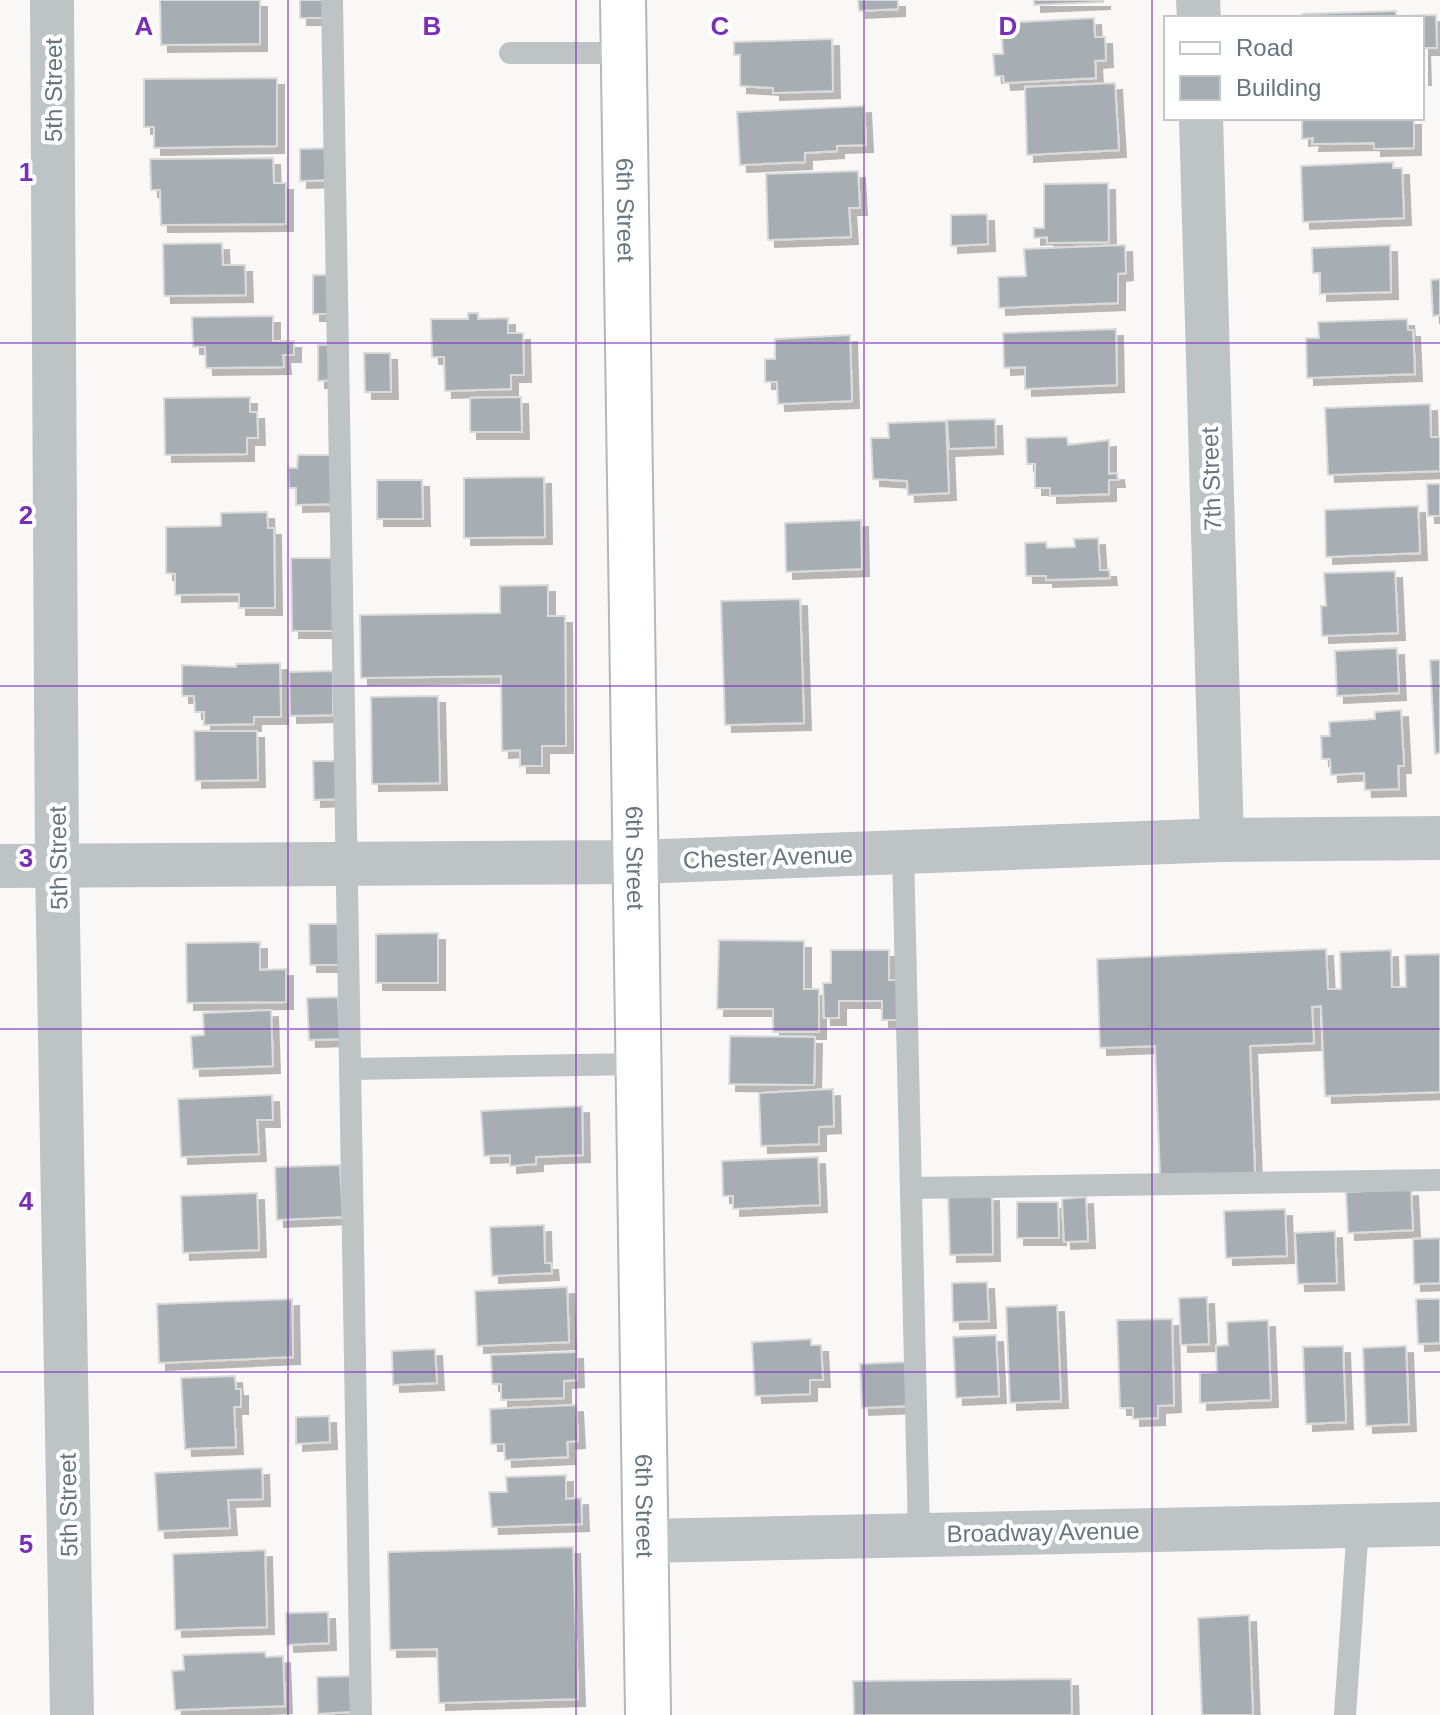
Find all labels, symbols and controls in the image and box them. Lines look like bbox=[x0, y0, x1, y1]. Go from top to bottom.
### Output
text: A bbox=[135, 11, 154, 41]
text: B bbox=[423, 11, 441, 41]
text: C bbox=[711, 11, 730, 41]
text: D bbox=[999, 11, 1017, 41]
legend bbox=[1164, 16, 1424, 120]
text: Road bbox=[1236, 34, 1293, 61]
street label: 5th Street bbox=[40, 38, 67, 142]
text: Building bbox=[1236, 74, 1321, 101]
text: 1 bbox=[19, 157, 33, 187]
street label: 6th Street bbox=[612, 158, 640, 263]
street label: 7th Street bbox=[1196, 426, 1226, 531]
text: 2 bbox=[19, 500, 33, 530]
street label: 5th Street bbox=[44, 805, 72, 910]
street label: 6th Street bbox=[621, 806, 650, 910]
street label: Chester Avenue bbox=[682, 841, 854, 873]
text: 3 bbox=[19, 843, 33, 873]
text: 4 bbox=[19, 1186, 34, 1216]
street label: 5th Street bbox=[54, 1452, 82, 1557]
street label: 6th Street bbox=[631, 1454, 659, 1558]
street label: Broadway Avenue bbox=[946, 1517, 1140, 1547]
text: 5 bbox=[19, 1529, 33, 1559]

